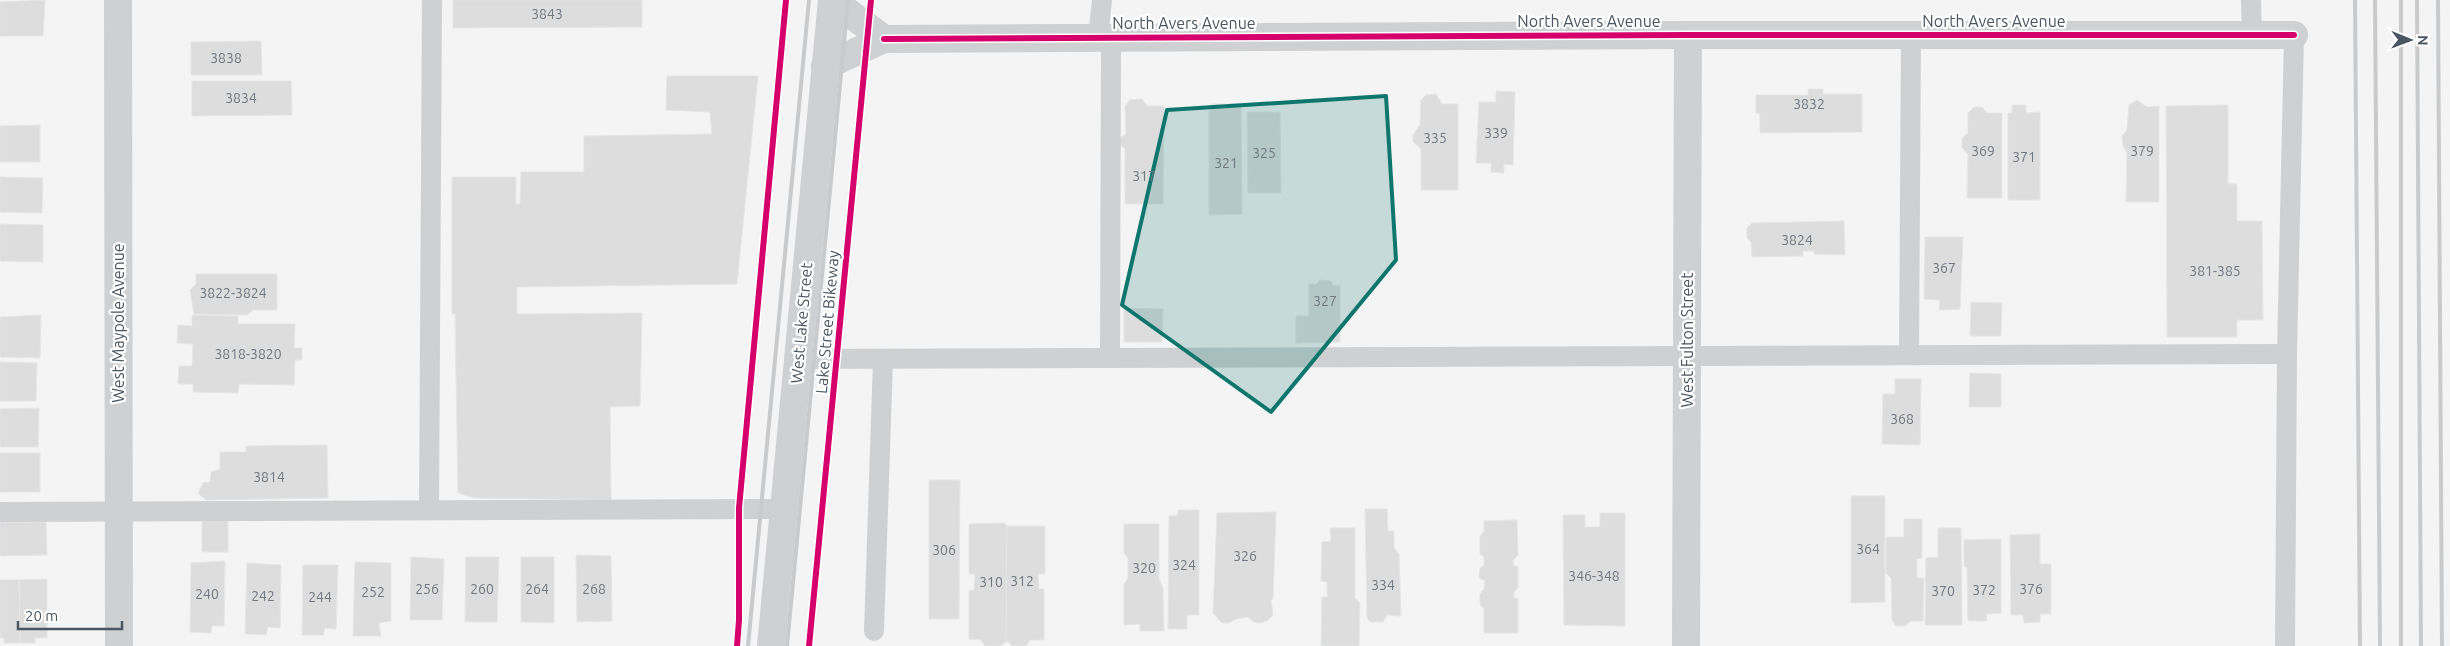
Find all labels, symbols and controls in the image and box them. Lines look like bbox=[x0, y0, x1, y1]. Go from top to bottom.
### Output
house number: 3843 bbox=[531, 6, 563, 22]
street label: North Avers Avenue bbox=[1517, 12, 1661, 30]
street label: North Avers Avenue bbox=[1922, 12, 2066, 30]
street label: North Avers Avenue bbox=[1112, 14, 1256, 32]
north arrow bbox=[2385, 15, 2435, 65]
text: N bbox=[2415, 35, 2431, 46]
house number: 3838 bbox=[210, 50, 242, 66]
house number: 3834 bbox=[225, 90, 257, 106]
house number: 3832 bbox=[1793, 96, 1825, 112]
house number: 339 bbox=[1484, 125, 1508, 141]
house number: 335 bbox=[1423, 130, 1447, 146]
house number: 369 bbox=[1971, 143, 1995, 159]
house number: 379 bbox=[2130, 143, 2154, 159]
house number: 325 bbox=[1252, 145, 1276, 161]
house number: 371 bbox=[2012, 149, 2036, 165]
house number: 321 bbox=[1214, 155, 1238, 171]
house number: 317 bbox=[1132, 168, 1156, 184]
house number: 3824 bbox=[1781, 232, 1813, 248]
street label: West Maypole Avenue bbox=[109, 243, 127, 403]
street label: Lake Street Bikeway bbox=[812, 249, 842, 395]
house number: 367 bbox=[1932, 260, 1956, 276]
street label: West Lake Street bbox=[787, 261, 815, 384]
house number: 381-385 bbox=[2189, 263, 2241, 279]
street label: West Fulton Street bbox=[1678, 272, 1696, 407]
house number: 3822-3824 bbox=[199, 285, 267, 301]
house number: 327 bbox=[1313, 293, 1337, 309]
house number: 3818-3820 bbox=[214, 346, 282, 362]
house number: 368 bbox=[1890, 411, 1914, 427]
house number: 3814 bbox=[253, 469, 285, 485]
house number: 364 bbox=[1856, 541, 1880, 557]
house number: 306 bbox=[932, 542, 956, 558]
house number: 326 bbox=[1233, 548, 1257, 564]
house number: 324 bbox=[1172, 557, 1196, 573]
house number: 320 bbox=[1132, 560, 1156, 576]
house number: 346-348 bbox=[1568, 568, 1620, 584]
house number: 312 bbox=[1010, 573, 1034, 589]
house number: 310 bbox=[979, 574, 1003, 590]
house number: 334 bbox=[1371, 577, 1395, 593]
house number: 256 bbox=[415, 581, 439, 597]
house number: 260 bbox=[470, 581, 494, 597]
house number: 264 bbox=[525, 581, 549, 597]
house number: 268 bbox=[582, 581, 606, 597]
house number: 376 bbox=[2019, 581, 2043, 597]
house number: 372 bbox=[1972, 582, 1996, 598]
house number: 370 bbox=[1931, 583, 1955, 599]
house number: 252 bbox=[361, 584, 385, 600]
house number: 240 bbox=[195, 586, 219, 602]
house number: 242 bbox=[251, 588, 275, 604]
house number: 244 bbox=[308, 589, 332, 605]
scale bar bbox=[18, 598, 121, 630]
text: 20 m bbox=[25, 607, 58, 624]

